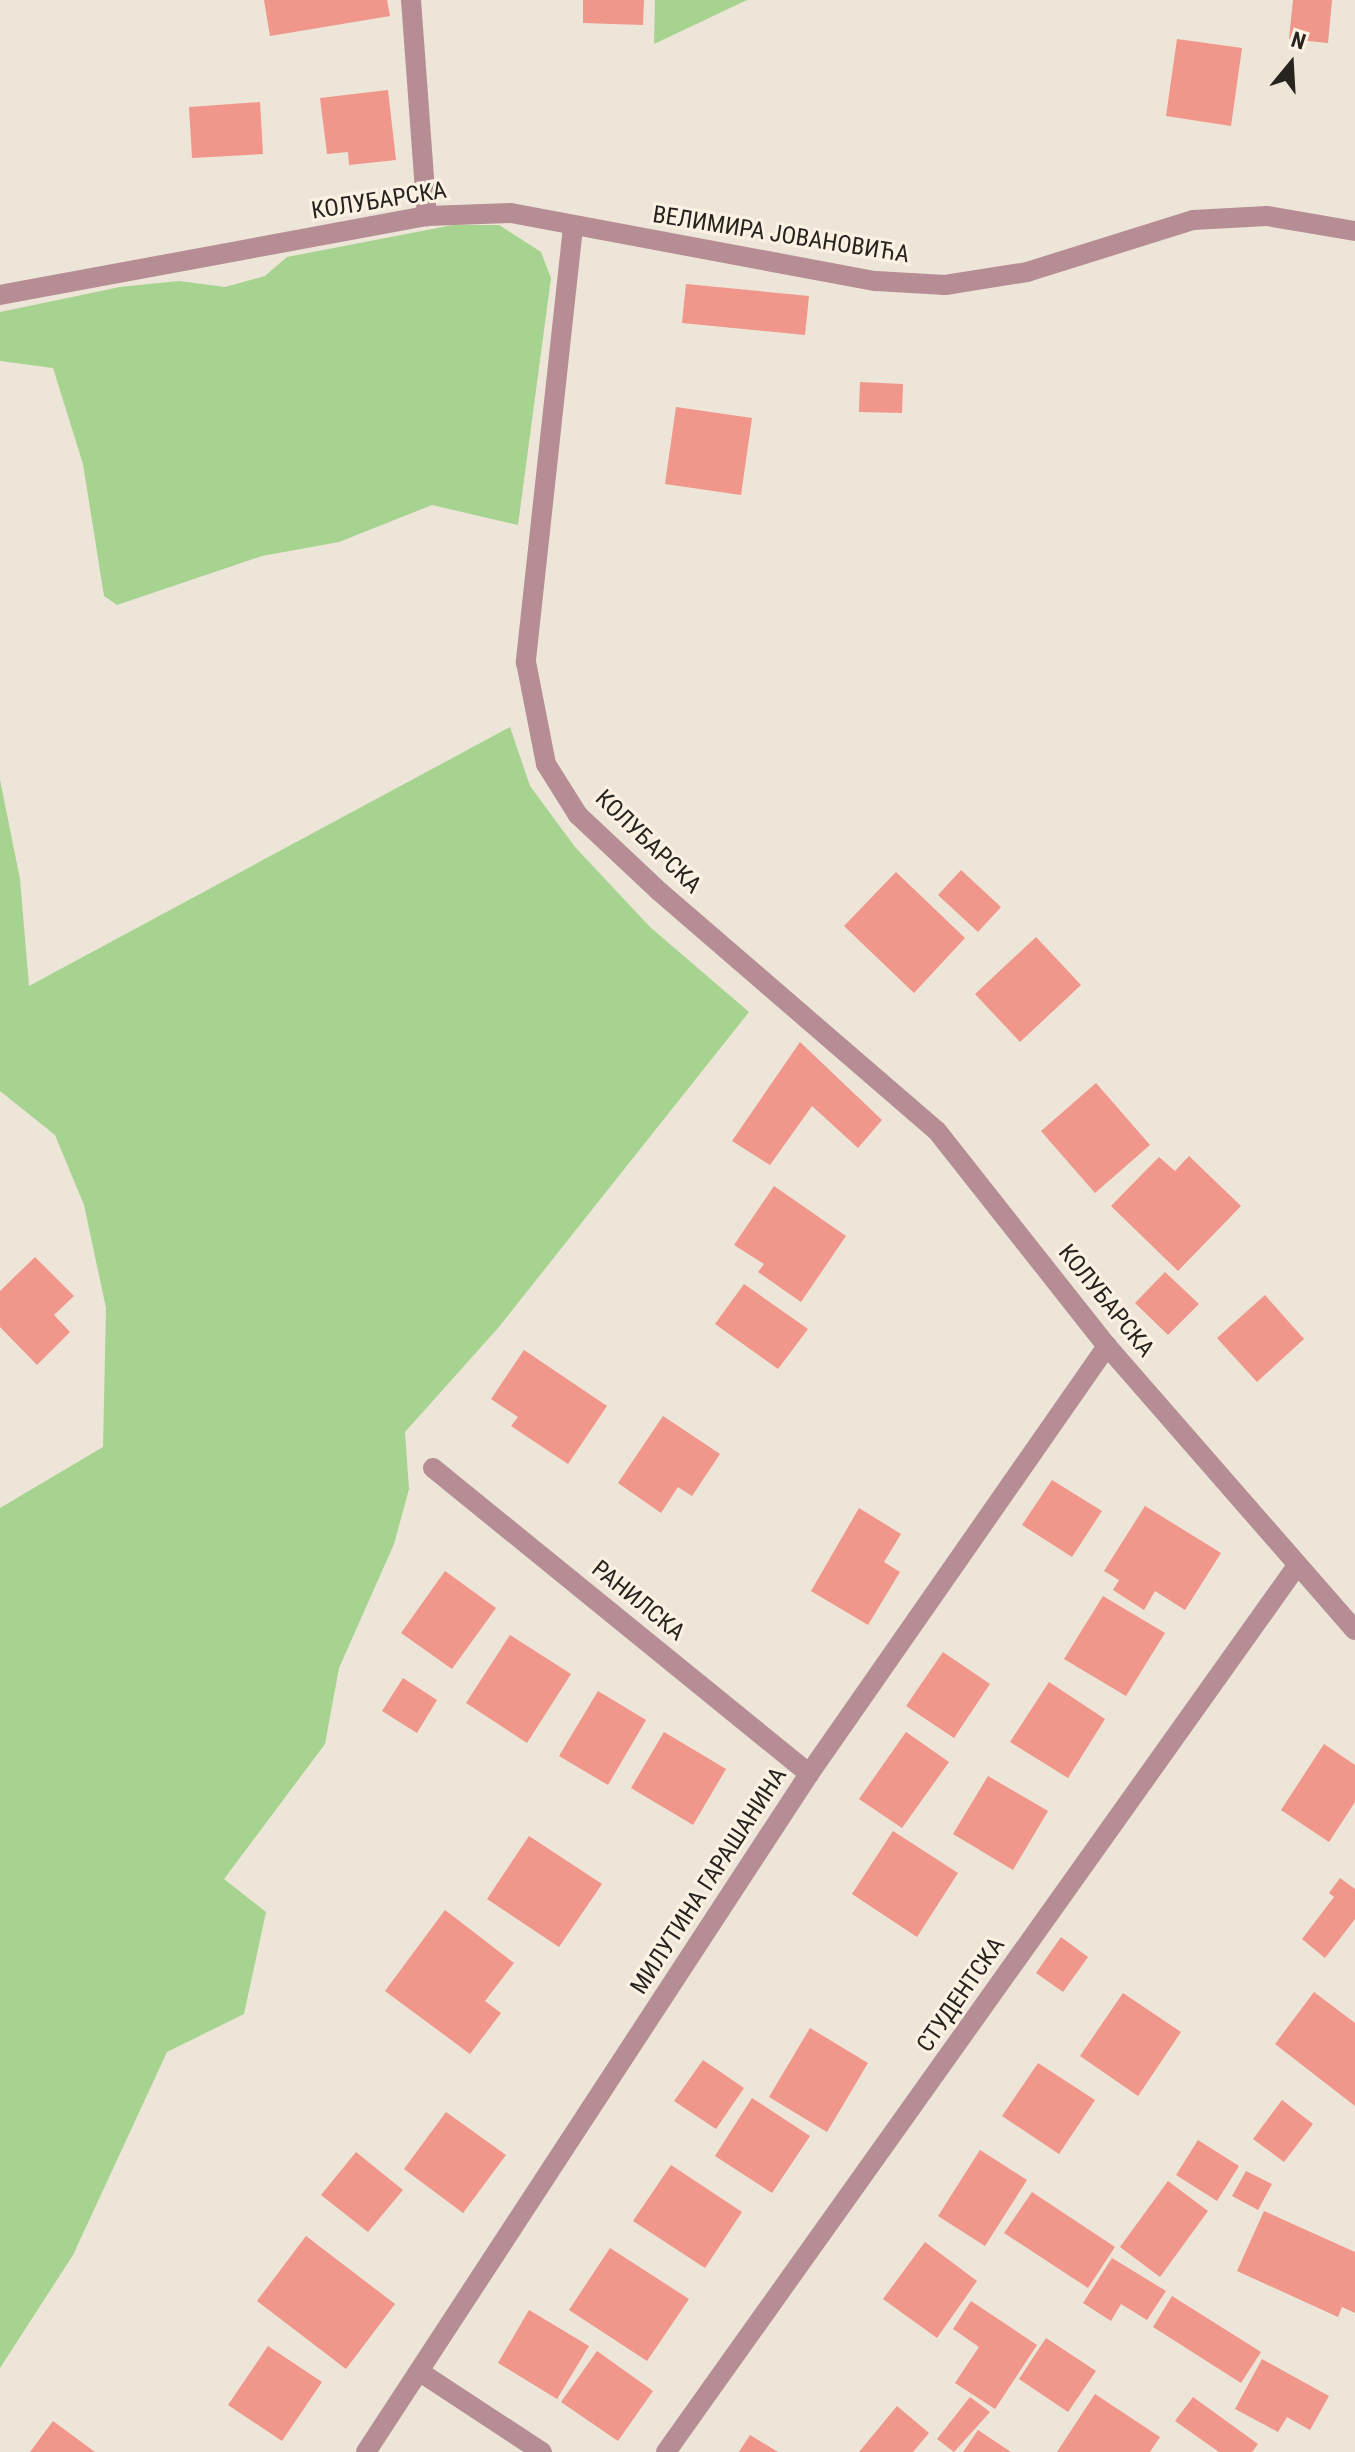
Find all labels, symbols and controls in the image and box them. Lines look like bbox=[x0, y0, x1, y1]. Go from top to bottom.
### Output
north arrow bbox=[1251, 24, 1331, 104]
text: N bbox=[1288, 27, 1309, 55]
street label: КОЛУБАРСКА bbox=[309, 176, 449, 226]
street label: ВЕЛИМИРА ЈОВАНОВИЋА bbox=[651, 200, 911, 270]
street label: КОЛУБАРСКА bbox=[589, 784, 707, 900]
street label: КОЛУБАРСКА bbox=[1052, 1239, 1160, 1363]
street label: РАНИЛСКА bbox=[586, 1555, 690, 1647]
street label: МИЛУТИНА ГАРАШАНИНА bbox=[625, 1762, 793, 2000]
street label: СТУДЕНТСКА bbox=[911, 1932, 1011, 2058]

